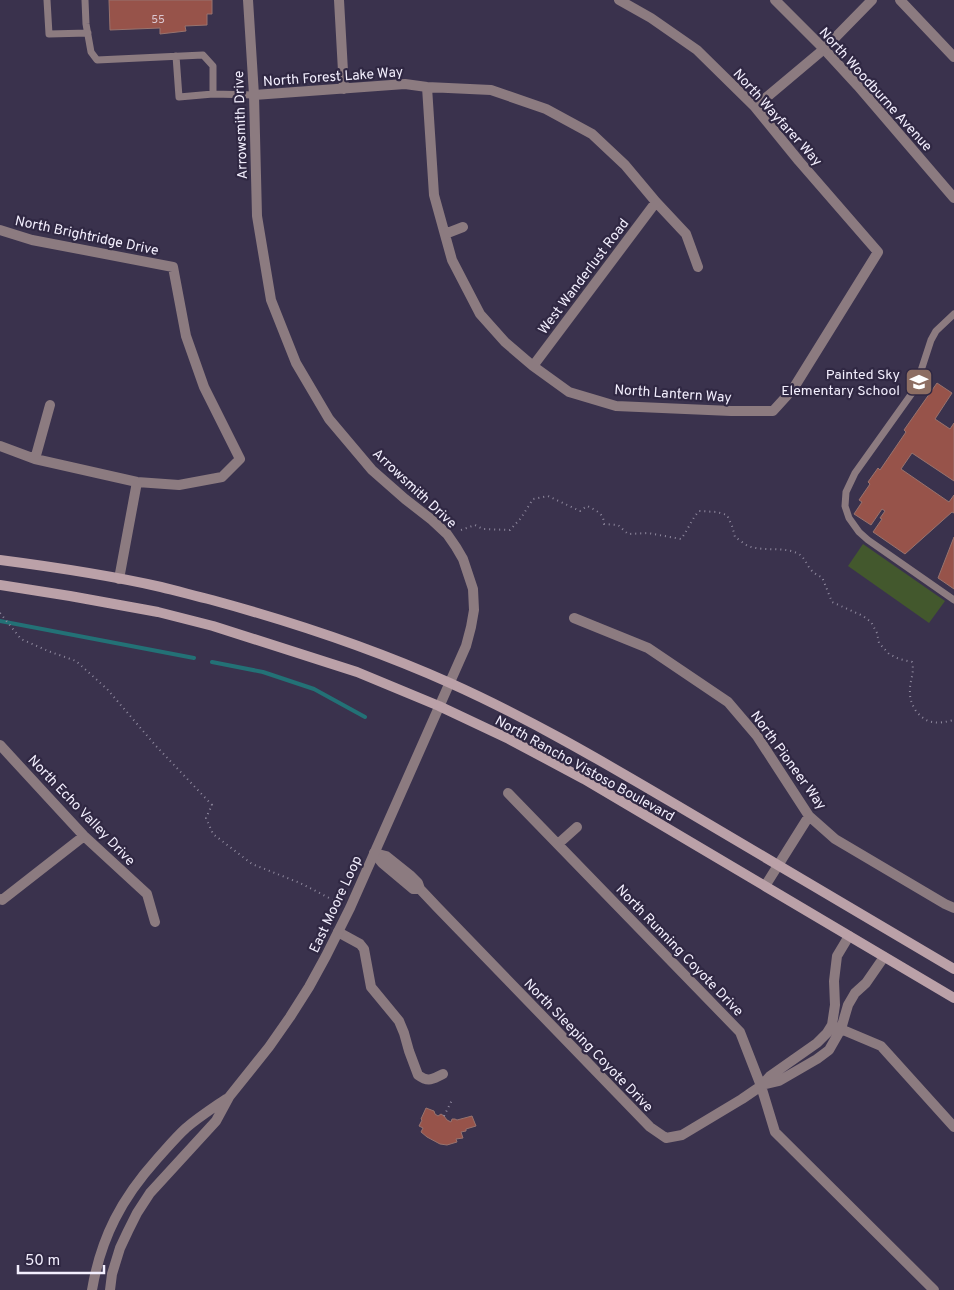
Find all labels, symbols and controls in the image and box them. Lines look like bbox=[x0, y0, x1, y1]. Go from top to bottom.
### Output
house number: 55 bbox=[151, 13, 165, 27]
street label: North Woodburne Avenue bbox=[815, 24, 935, 156]
street label: North Forest Lake Way bbox=[262, 64, 404, 91]
street label: North Wayfarer Way bbox=[729, 66, 825, 170]
street label: Arrowsmith Drive bbox=[231, 70, 252, 180]
street label: North Brightridge Drive bbox=[13, 213, 160, 260]
street label: West Wanderlust Road bbox=[535, 216, 633, 338]
place label: Painted Sky Elementary School bbox=[781, 367, 900, 400]
school or university icon: Painted Sky Elementary School bbox=[904, 367, 934, 397]
street label: North Lantern Way bbox=[614, 382, 732, 407]
street label: Arrowsmith Drive bbox=[368, 446, 460, 532]
street label: North Pioneer Way bbox=[746, 708, 829, 814]
street label: North Rancho Vistoso Boulevard bbox=[491, 713, 677, 826]
street label: North Echo Valley Drive bbox=[24, 752, 138, 870]
street label: East Moore Loop bbox=[306, 853, 366, 956]
street label: North Running Coyote Drive bbox=[612, 882, 746, 1020]
street label: North Sleeping Coyote Drive bbox=[520, 976, 656, 1116]
scale bar bbox=[18, 1242, 104, 1274]
text: 50 m bbox=[25, 1252, 60, 1271]

